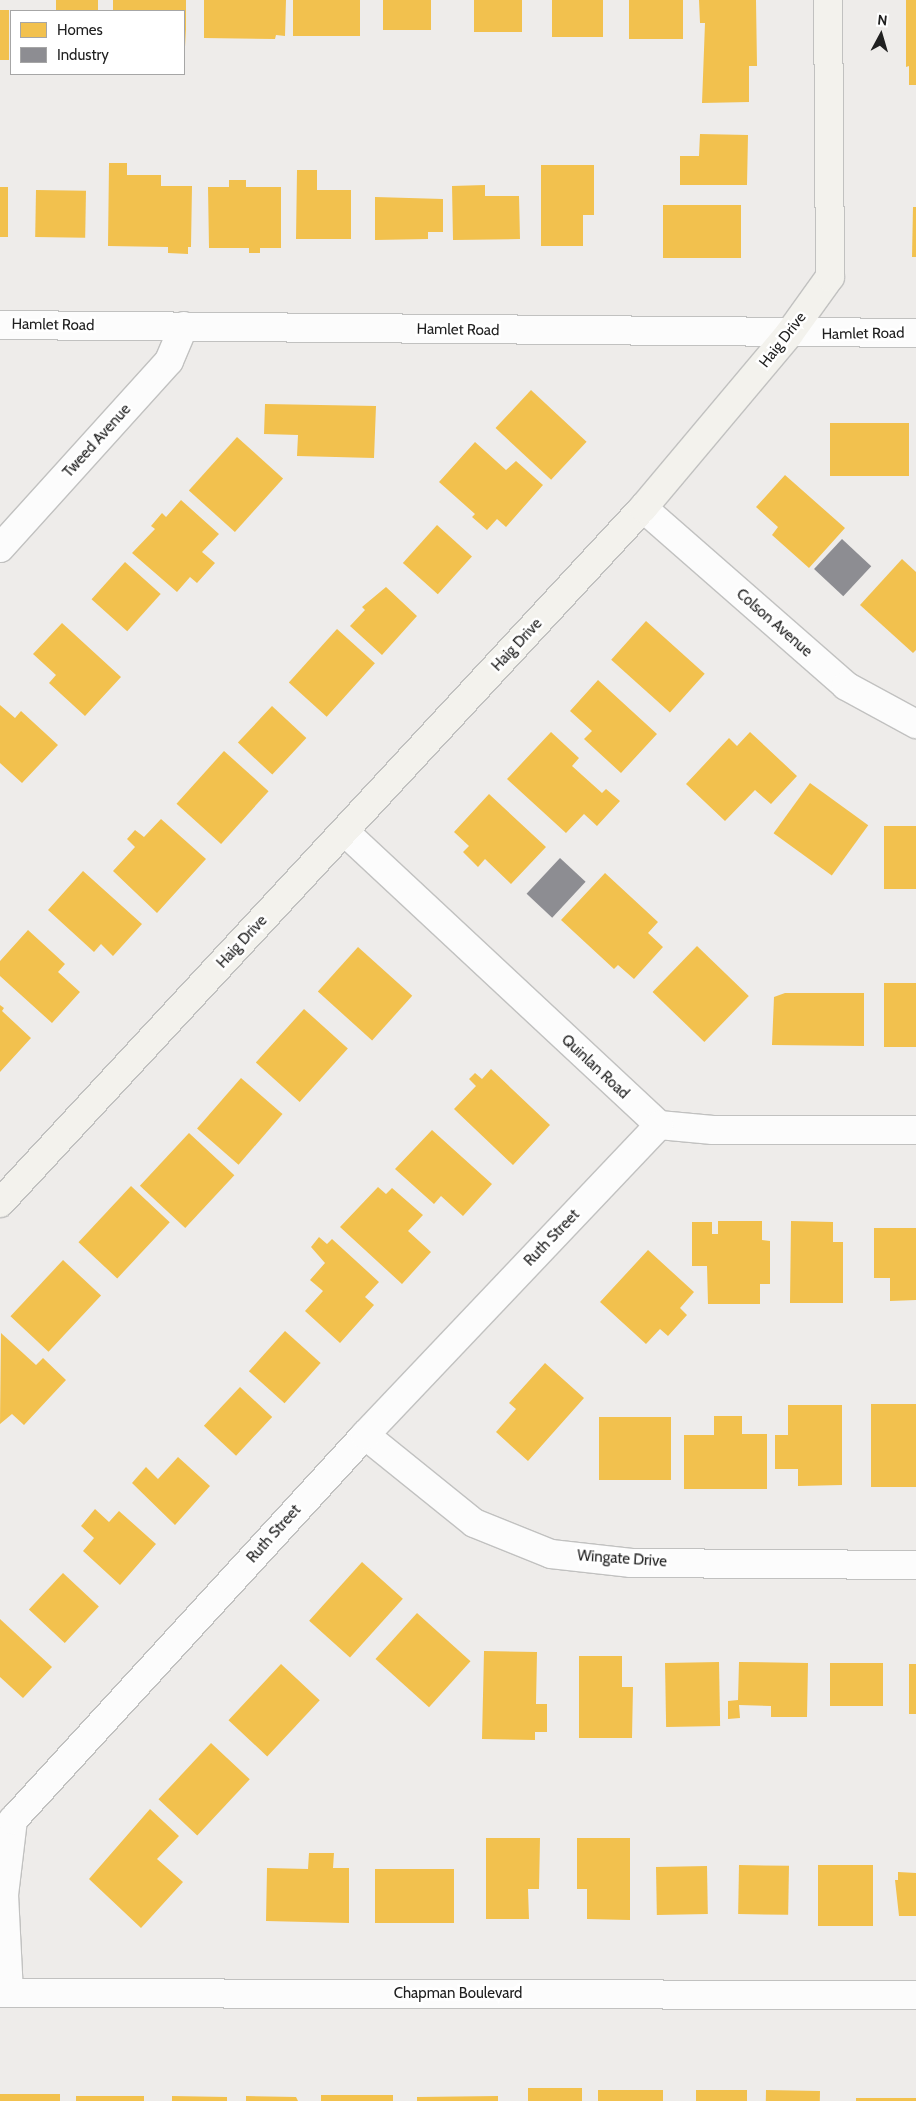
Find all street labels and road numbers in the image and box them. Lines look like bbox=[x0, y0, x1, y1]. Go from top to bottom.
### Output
street label: Haig Drive bbox=[756, 309, 810, 371]
street label: Hamlet Road bbox=[11, 315, 95, 335]
street label: Hamlet Road bbox=[416, 320, 500, 340]
street label: Hamlet Road bbox=[821, 324, 905, 344]
street label: Tweed Avenue bbox=[59, 401, 135, 481]
street label: Colson Avenue bbox=[732, 585, 816, 661]
street label: Haig Drive bbox=[488, 615, 546, 675]
street label: Haig Drive bbox=[213, 912, 271, 972]
street label: Quinlan Road bbox=[557, 1031, 633, 1103]
street label: Ruth Street bbox=[521, 1206, 583, 1270]
street label: Ruth Street bbox=[243, 1501, 305, 1567]
street label: Wingate Drive bbox=[577, 1547, 667, 1571]
street label: Chapman Boulevard bbox=[394, 1985, 522, 2003]

